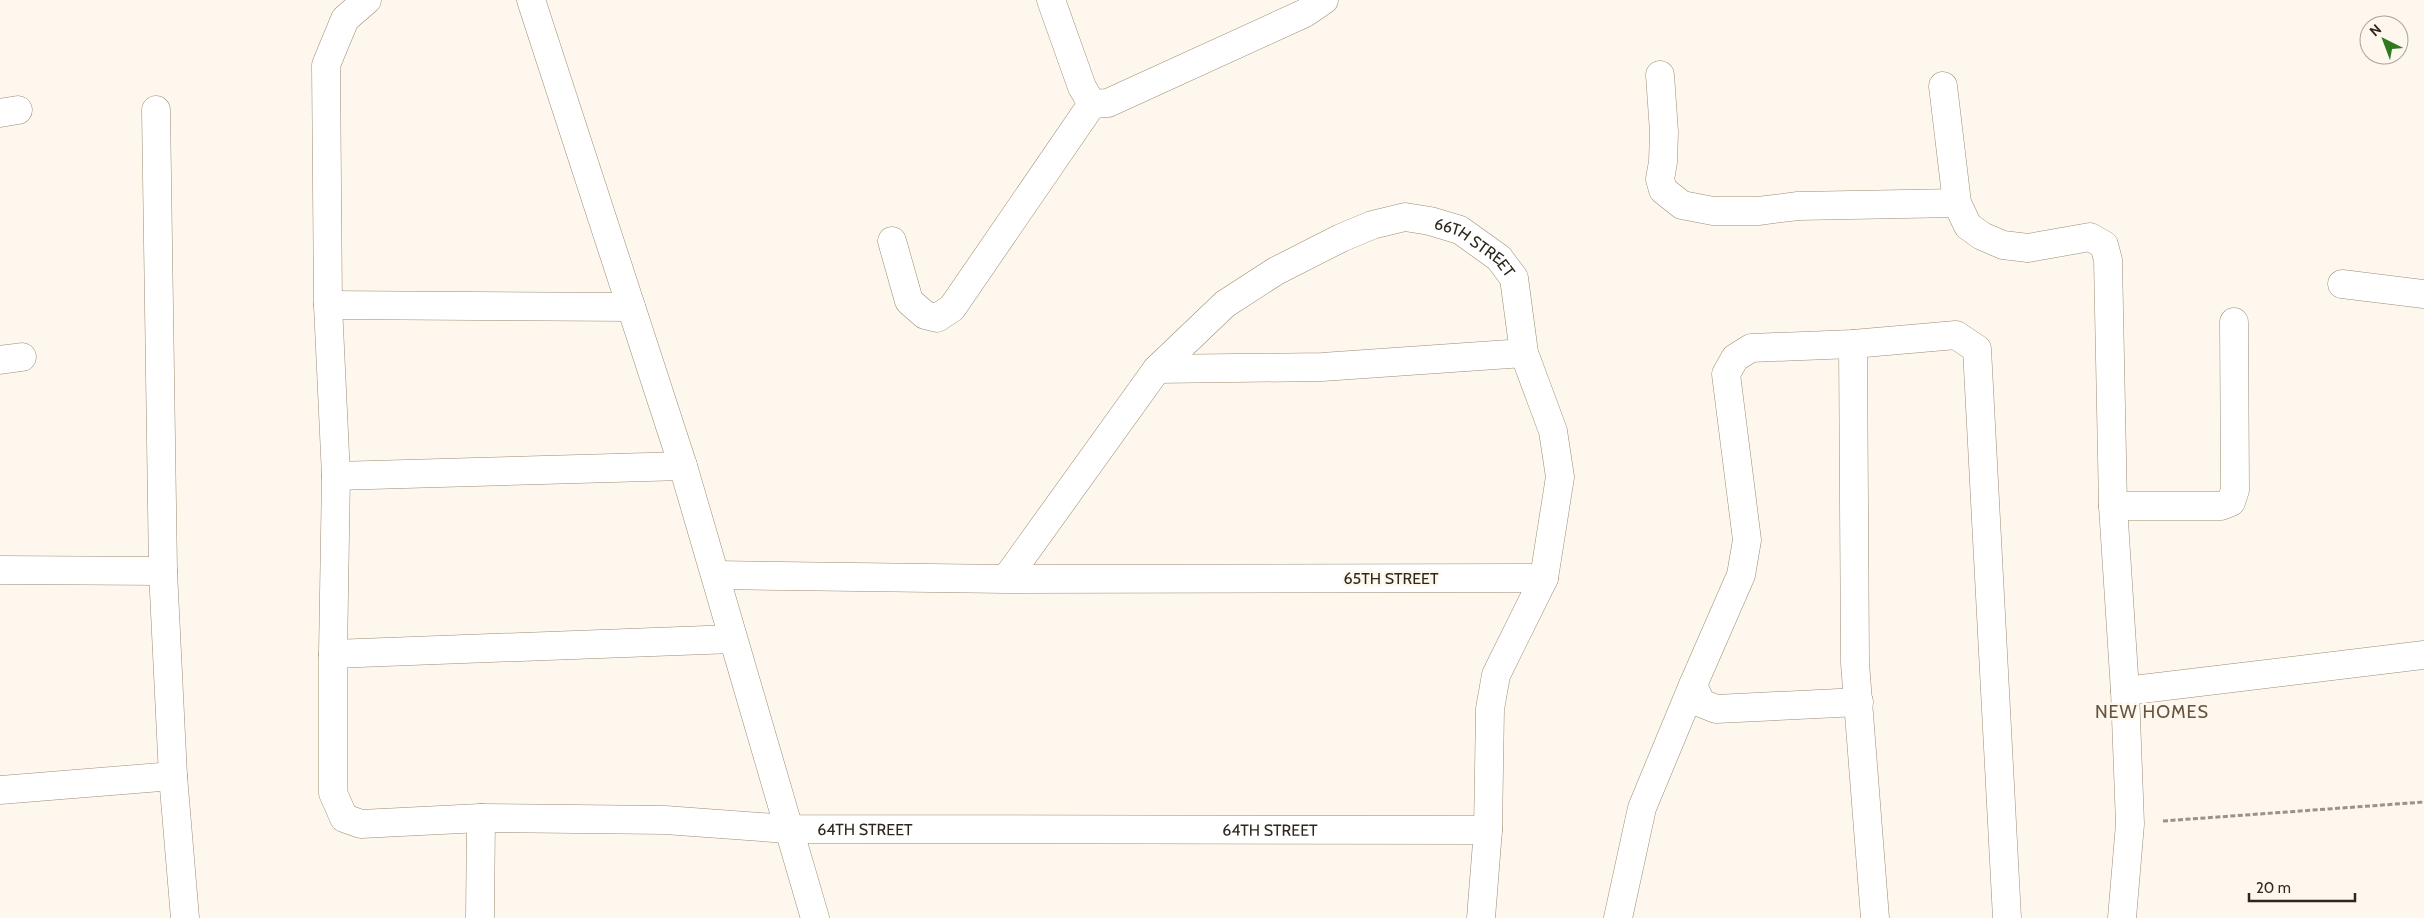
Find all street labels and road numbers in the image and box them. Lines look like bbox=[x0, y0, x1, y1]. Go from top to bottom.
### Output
street label: 66TH STREET bbox=[1432, 213, 1519, 281]
street label: 65TH STREET bbox=[1344, 569, 1439, 588]
street label: 64TH STREET bbox=[817, 820, 913, 839]
street label: 64TH STREET bbox=[1222, 820, 1318, 839]

